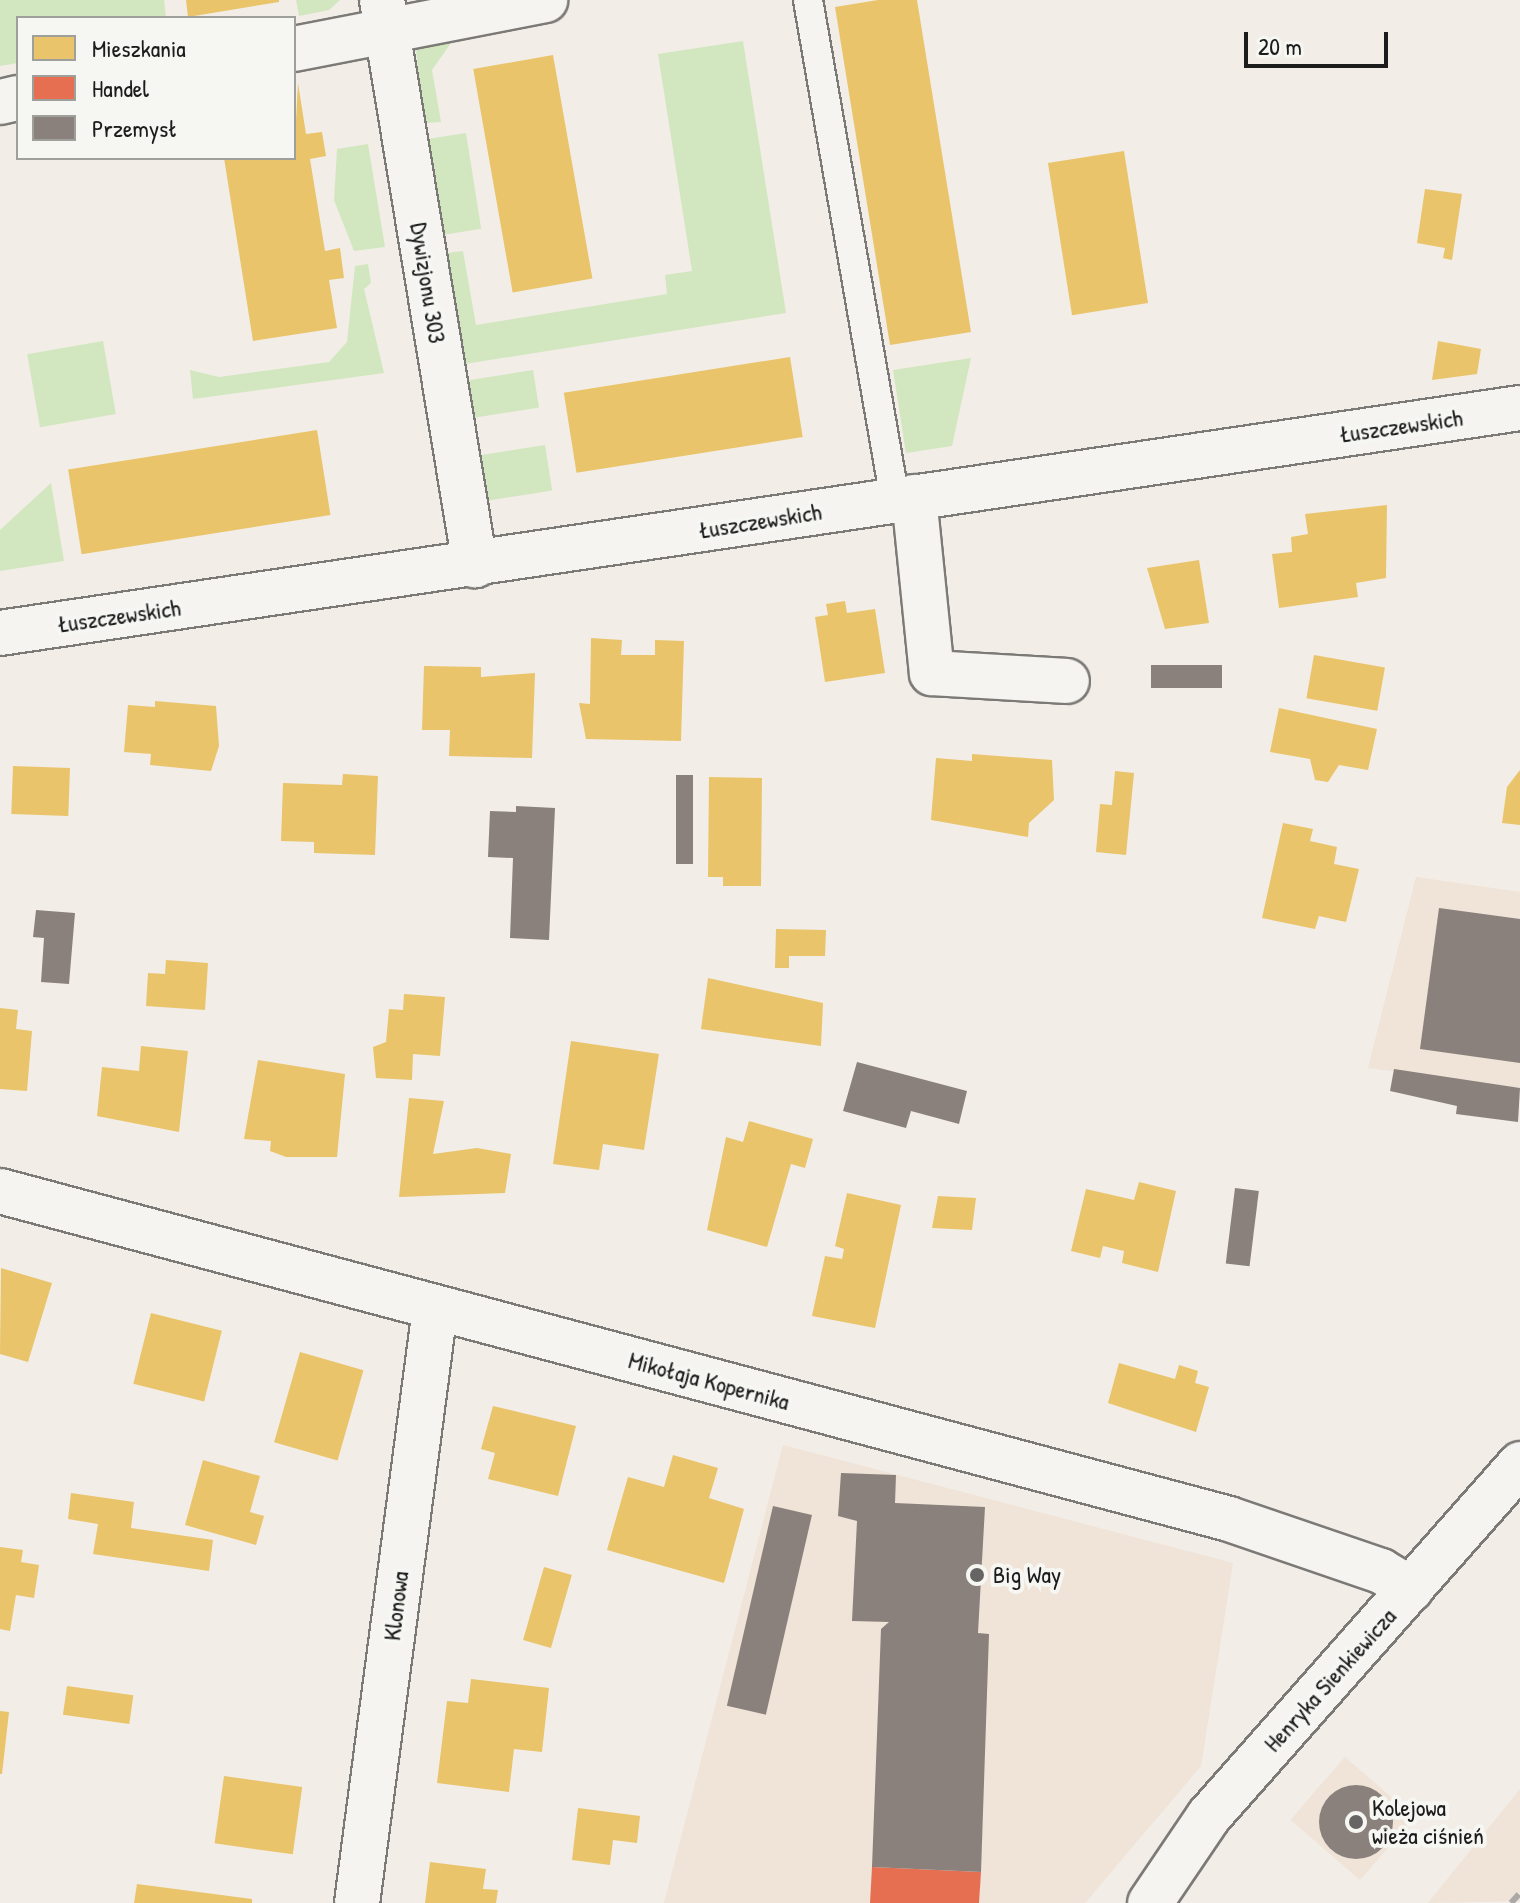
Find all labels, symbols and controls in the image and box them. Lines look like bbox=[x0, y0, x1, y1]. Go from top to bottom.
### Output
legend bbox=[16, 16, 296, 160]
scale bar bbox=[1248, 16, 1392, 66]
text: 20 m bbox=[1258, 30, 1302, 62]
text: Mieszkania bbox=[92, 32, 186, 64]
text: Handel bbox=[92, 72, 149, 104]
text: Przemysł bbox=[92, 112, 177, 144]
street label: Dywizjonu 303 bbox=[404, 221, 452, 345]
street label: Łuszczewskich bbox=[1338, 403, 1464, 449]
street label: Łuszczewskich bbox=[696, 497, 824, 545]
street label: Łuszczewskich bbox=[56, 593, 182, 639]
street label: Mikołaja Kopernika bbox=[625, 1346, 793, 1416]
place label: Big Way bbox=[993, 1561, 1061, 1589]
marker: Big Way bbox=[968, 1566, 986, 1584]
street label: Klonowa bbox=[377, 1570, 415, 1642]
street label: Henryka Sienkiewicza bbox=[1258, 1602, 1402, 1758]
place label: Kolejowa wieża ciśnień bbox=[1372, 1794, 1484, 1850]
marker: Kolejowa wieża ciśnień bbox=[1347, 1813, 1365, 1831]

